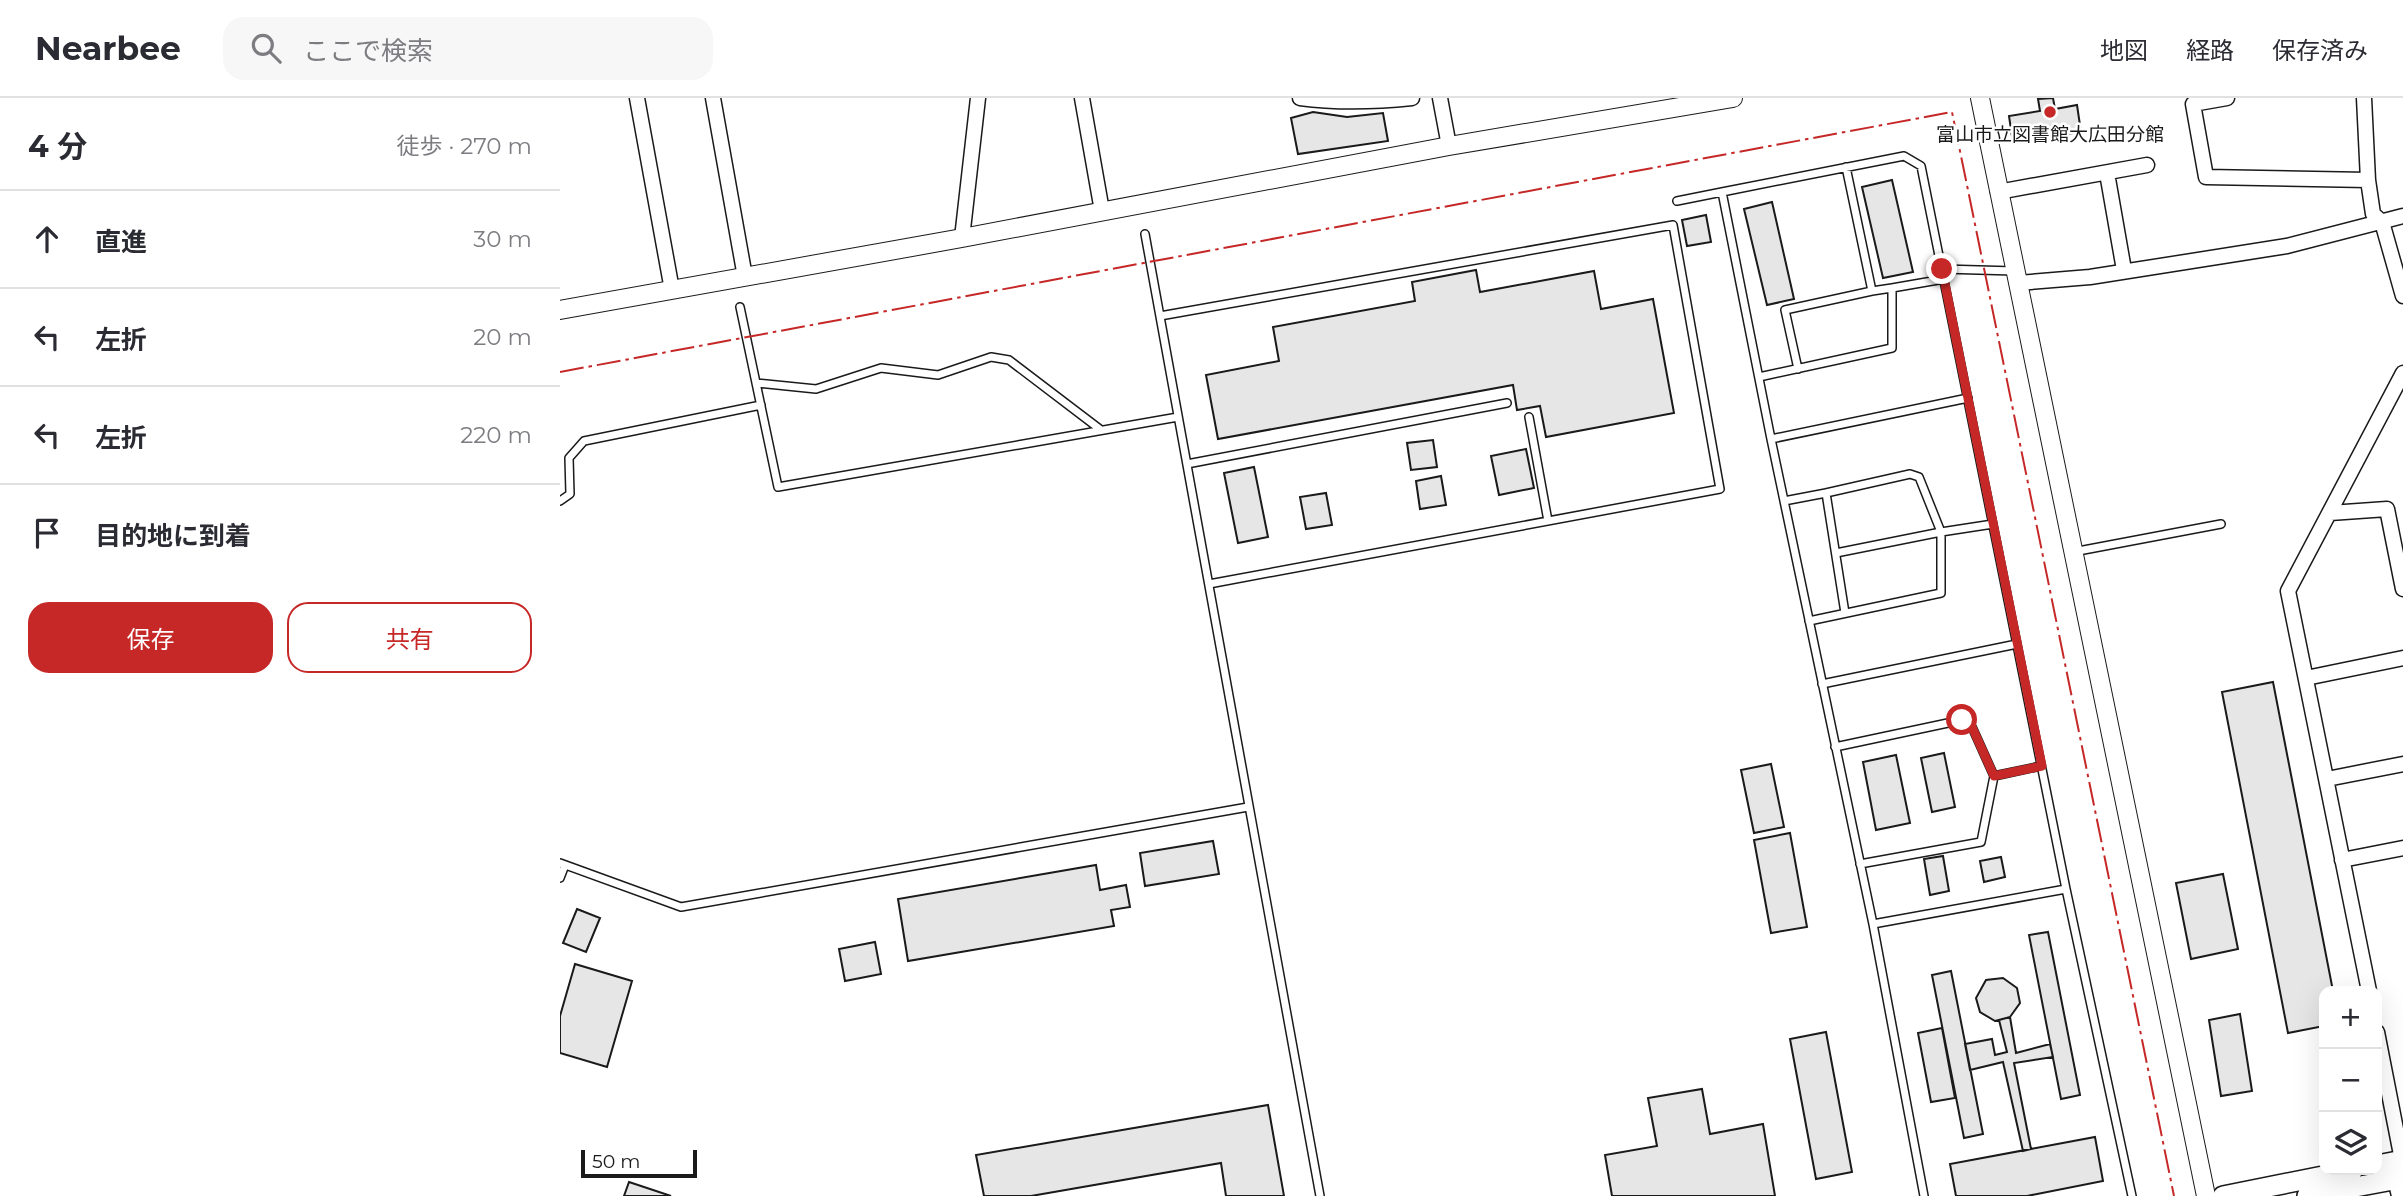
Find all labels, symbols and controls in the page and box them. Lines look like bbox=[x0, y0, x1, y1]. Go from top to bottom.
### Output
search box bbox=[223, 17, 713, 80]
text: Nearbee bbox=[35, 28, 181, 68]
icon: search bbox=[247, 29, 285, 67]
text: ここで検索 bbox=[303, 35, 433, 67]
text: 地図 bbox=[2100, 36, 2148, 65]
text: 経路 bbox=[2186, 36, 2234, 65]
text: 保存済み bbox=[2272, 36, 2368, 65]
marker: 富山市立図書館大広田分館 bbox=[2042, 104, 2058, 120]
place label: 富山市立図書館大広田分館 bbox=[1936, 123, 2164, 146]
text: 4 分 bbox=[28, 128, 87, 165]
text: 徒歩 · 270 m bbox=[396, 132, 532, 160]
icon: ahead bbox=[28, 220, 66, 258]
text: 30 m bbox=[473, 225, 532, 253]
text: 直進 bbox=[95, 226, 147, 258]
route end bbox=[1926, 253, 1957, 284]
icon: left bbox=[28, 318, 66, 356]
text: 20 m bbox=[473, 323, 532, 351]
text: 左折 bbox=[95, 324, 147, 356]
icon: left bbox=[28, 416, 66, 454]
text: 220 m bbox=[460, 421, 532, 449]
text: 左折 bbox=[95, 422, 147, 454]
icon: arrive bbox=[28, 514, 66, 552]
text: 目的地に到着 bbox=[95, 520, 251, 552]
button: 保存 bbox=[28, 602, 273, 673]
button: 共有 bbox=[287, 602, 532, 673]
route start bbox=[1946, 704, 1977, 735]
map controls bbox=[2319, 986, 2382, 1175]
button: + bbox=[2319, 986, 2382, 1049]
button: − bbox=[2319, 1049, 2382, 1112]
button: layers bbox=[2319, 1112, 2382, 1175]
scale bar bbox=[581, 1147, 696, 1179]
text: 50 m bbox=[592, 1150, 640, 1173]

